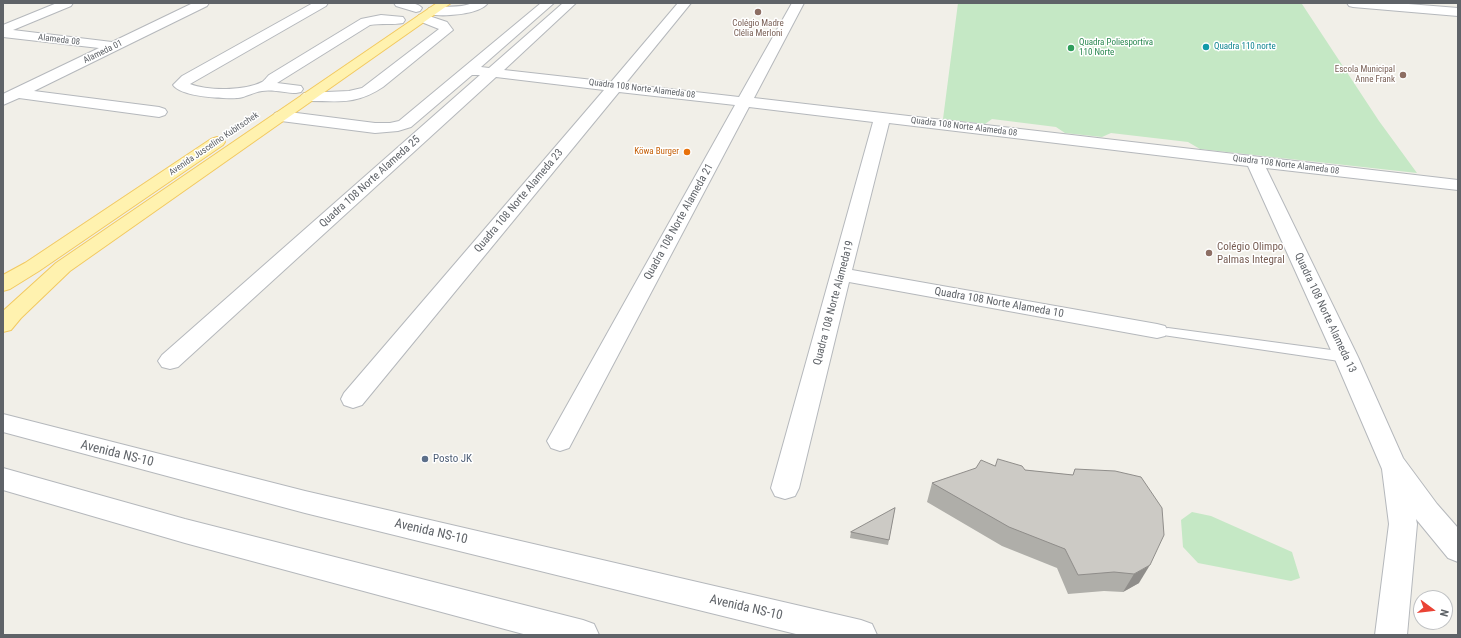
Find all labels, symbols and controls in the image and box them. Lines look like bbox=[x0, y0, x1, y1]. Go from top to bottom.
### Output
marker: Colégio Madre Clélia Merloni bbox=[753, 7, 763, 17]
place label: Colégio Madre Clélia Merloni bbox=[732, 19, 784, 40]
street label: Alameda 08 bbox=[37, 32, 81, 48]
street label: Alameda 01 bbox=[82, 38, 124, 66]
place label: Quadra Poliesportiva 110 Norte bbox=[1079, 38, 1153, 59]
marker: Quadra 110 norte bbox=[1201, 42, 1211, 52]
place label: Quadra 110 norte bbox=[1214, 42, 1276, 52]
marker: Quadra Poliesportiva 110 Norte bbox=[1066, 43, 1076, 53]
place label: Escola Municipal Anne Frank bbox=[1335, 65, 1395, 86]
marker: Escola Municipal Anne Frank bbox=[1398, 70, 1408, 80]
street label: Quadra 108 Norte Alameda 08 bbox=[588, 77, 696, 101]
street label: Avenida Juscelino Kubitschek bbox=[167, 110, 261, 178]
street label: Quadra 108 Norte Alameda 08 bbox=[910, 115, 1018, 139]
street label: Quadra 108 Norte Alameda 25 bbox=[317, 133, 423, 231]
street label: Quadra 108 Norte Alameda 23 bbox=[472, 147, 566, 255]
place label: Köwa Burger bbox=[634, 147, 679, 157]
marker: Köwa Burger bbox=[682, 147, 692, 157]
street label: Quadra 108 Norte Alameda 08 bbox=[1232, 153, 1340, 177]
street label: Quadra 108 Norte Alameda 21 bbox=[641, 162, 717, 282]
street label: Quadra 108 Norte Alameda19 bbox=[811, 239, 857, 367]
place label: Colégio Olimpo Palmas Integral bbox=[1217, 240, 1285, 266]
marker: Colégio Olimpo Palmas Integral bbox=[1204, 248, 1214, 258]
street label: Quadra 108 Norte Alameda 13 bbox=[1291, 251, 1359, 375]
street label: Quadra 108 Norte Alameda 10 bbox=[933, 285, 1065, 321]
street label: Avenida NS-10 bbox=[79, 437, 155, 471]
place label: Posto JK bbox=[433, 452, 472, 466]
marker: Posto JK bbox=[420, 454, 430, 464]
street label: Avenida NS-10 bbox=[393, 516, 469, 548]
north arrow bbox=[1413, 590, 1453, 630]
street label: Avenida NS-10 bbox=[708, 592, 784, 624]
text: N bbox=[1437, 608, 1451, 618]

